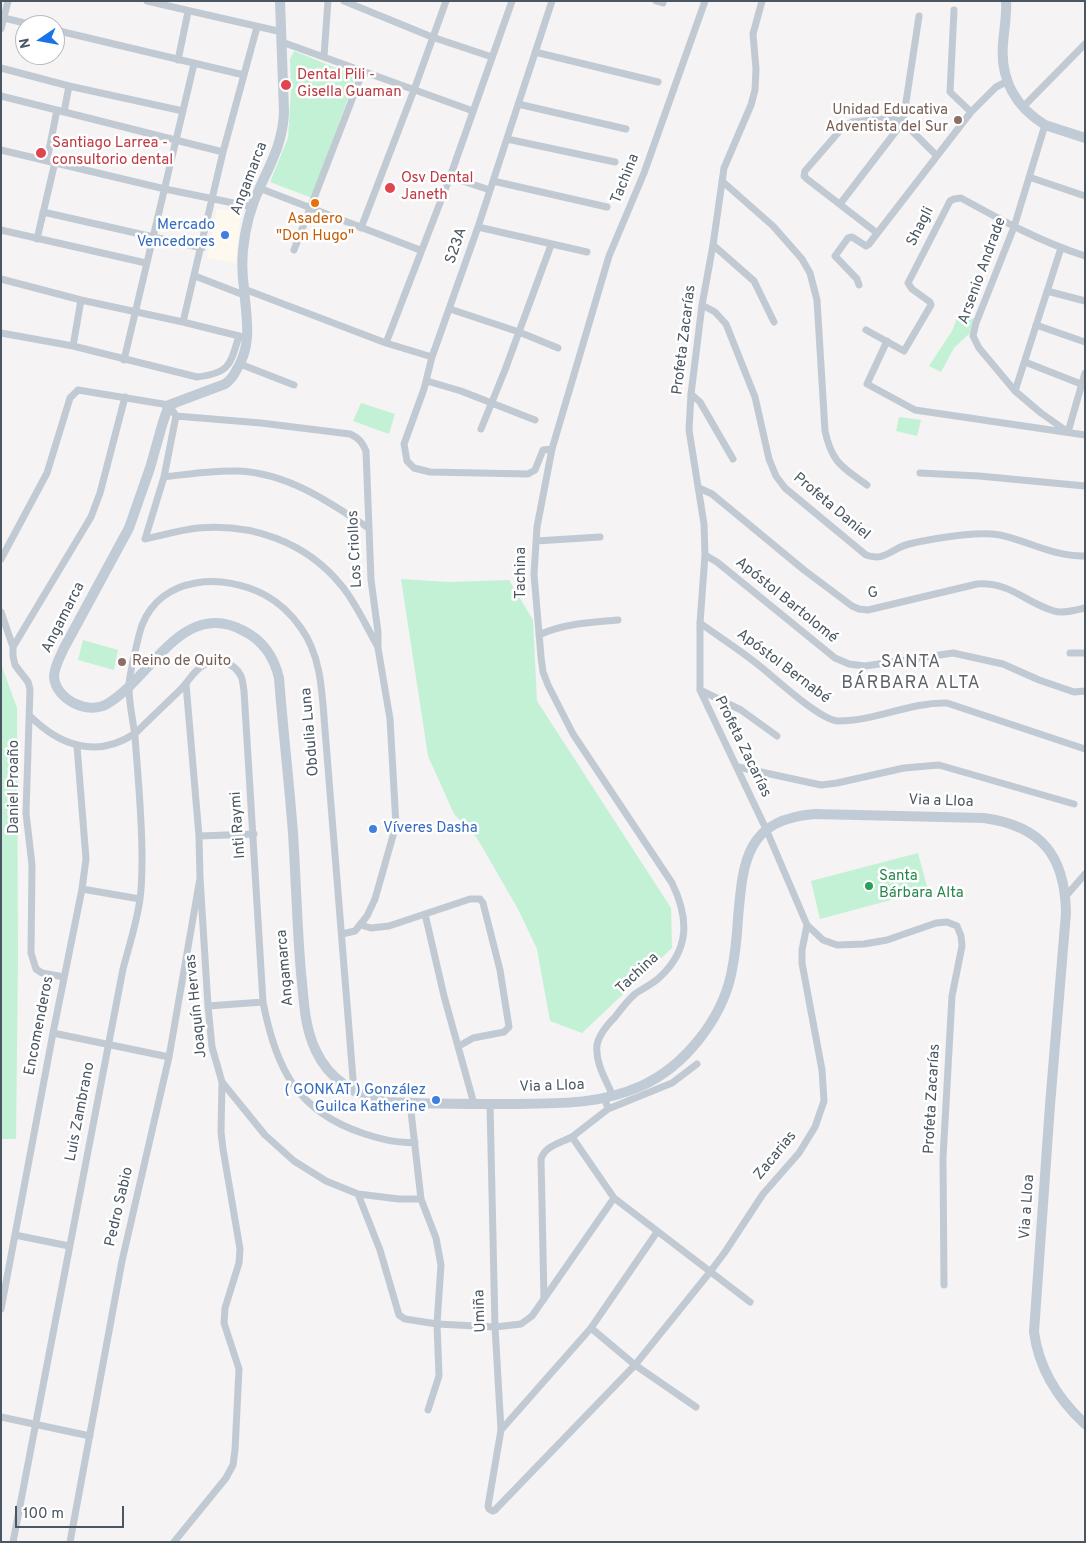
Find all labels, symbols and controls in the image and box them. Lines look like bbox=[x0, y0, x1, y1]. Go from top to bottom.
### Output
north arrow bbox=[15, 15, 65, 65]
text: N bbox=[16, 36, 35, 50]
place label: Dental Pili - Gisella Guaman bbox=[297, 67, 402, 102]
marker: Dental Pili - Gisella Guaman bbox=[279, 78, 293, 92]
place label: Unidad Educativa Adventista del Sur bbox=[825, 102, 948, 137]
marker: Unidad Educativa Adventista del Sur bbox=[952, 114, 964, 126]
place label: Santiago Larrea - consultorio dental bbox=[52, 135, 173, 170]
street label: Angamarca bbox=[228, 140, 272, 218]
marker: Santiago Larrea - consultorio dental bbox=[34, 146, 48, 160]
street label: Tachina bbox=[608, 151, 644, 207]
place label: Osv Dental Janeth bbox=[401, 170, 473, 205]
marker: Osv Dental Janeth bbox=[383, 181, 397, 195]
marker: Asadero "Don Hugo" bbox=[309, 197, 321, 209]
street label: Shagli bbox=[903, 204, 939, 250]
place label: Asadero "Don Hugo" bbox=[276, 211, 354, 246]
street label: Arsenio Andrade bbox=[955, 215, 1011, 327]
place label: Mercado Vencedores bbox=[137, 217, 215, 252]
street label: S23A bbox=[442, 225, 472, 267]
marker: Mercado Vencedores bbox=[219, 229, 231, 241]
street label: Profeta Zacarías bbox=[669, 284, 701, 396]
street label: Profeta Daniel bbox=[789, 470, 873, 544]
street label: Los Criollos bbox=[345, 510, 367, 588]
street label: Tachina bbox=[513, 547, 531, 599]
street label: Apóstol Bartolomé bbox=[731, 554, 841, 648]
street label: Angamarca bbox=[38, 580, 90, 656]
street label: G bbox=[866, 584, 880, 604]
street label: Apóstol Bernabé bbox=[733, 626, 833, 708]
district label: SANTA BÁRBARA ALTA bbox=[840, 652, 982, 694]
place label: Reino de Quito bbox=[132, 653, 231, 671]
marker: Reino de Quito bbox=[116, 656, 128, 668]
street label: Obdulia Luna bbox=[298, 687, 324, 777]
street label: Profeta Zacarías bbox=[710, 693, 774, 801]
street label: Daniel Proaño bbox=[6, 740, 24, 834]
street label: Inti Raymi bbox=[228, 791, 250, 859]
street label: Via a Lloa bbox=[908, 792, 974, 812]
place label: Víveres Dasha bbox=[383, 820, 478, 838]
marker: Víveres Dasha bbox=[367, 823, 379, 835]
place label: Santa Bárbara Alta bbox=[879, 868, 964, 903]
marker: Santa Bárbara Alta bbox=[863, 880, 875, 892]
street label: Angamarca bbox=[274, 929, 298, 1007]
street label: Tachina bbox=[613, 950, 663, 998]
street label: Joaquín Hervas bbox=[183, 953, 211, 1059]
street label: Encomenderos bbox=[22, 975, 58, 1077]
street label: Profeta Zacarías bbox=[921, 1043, 945, 1155]
street label: Luis Zambrano bbox=[63, 1061, 99, 1163]
street label: Via a Lloa bbox=[519, 1077, 585, 1097]
place label: ( GONKAT ) González Guilca Katherine bbox=[284, 1082, 426, 1117]
marker: ( GONKAT ) González Guilca Katherine bbox=[430, 1094, 442, 1106]
street label: Zacarias bbox=[751, 1128, 801, 1184]
street label: Pedro Sabio bbox=[102, 1165, 138, 1249]
street label: Via a Lloa bbox=[1017, 1174, 1039, 1240]
street label: Umiña bbox=[471, 1289, 491, 1333]
scale bar bbox=[18, 1496, 126, 1528]
text: 100 m bbox=[23, 1505, 64, 1524]

